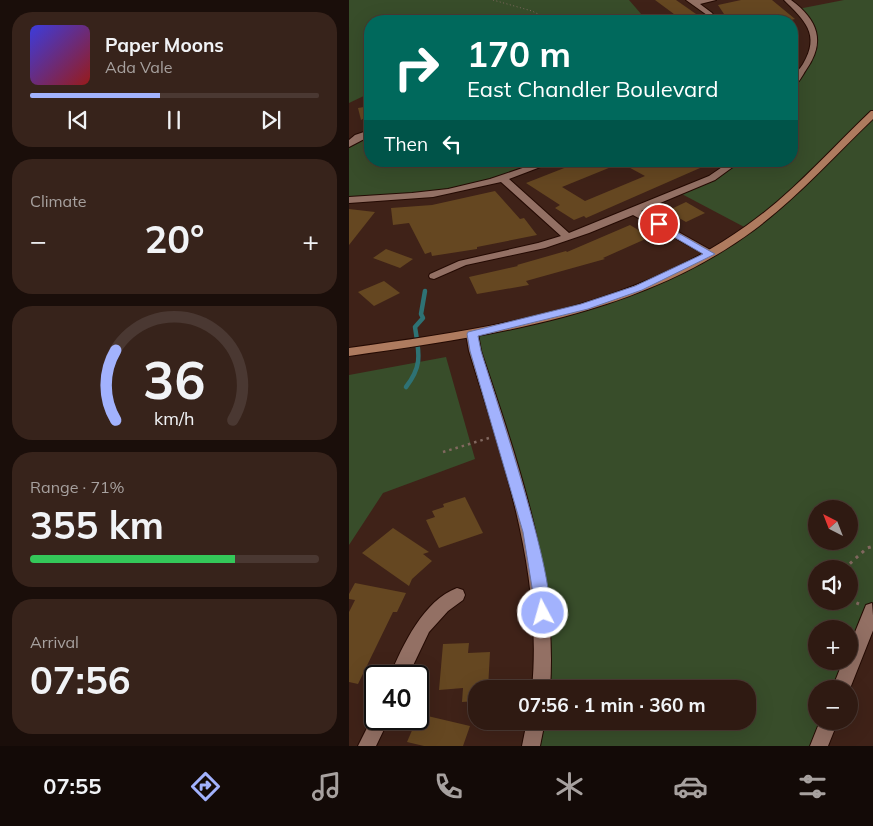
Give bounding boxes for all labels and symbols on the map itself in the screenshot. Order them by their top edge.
pin [638,203,680,245]
north arrow [808,500,858,550]
position arrow [516,586,568,638]
speed limit sign: 40 [364,665,429,730]

